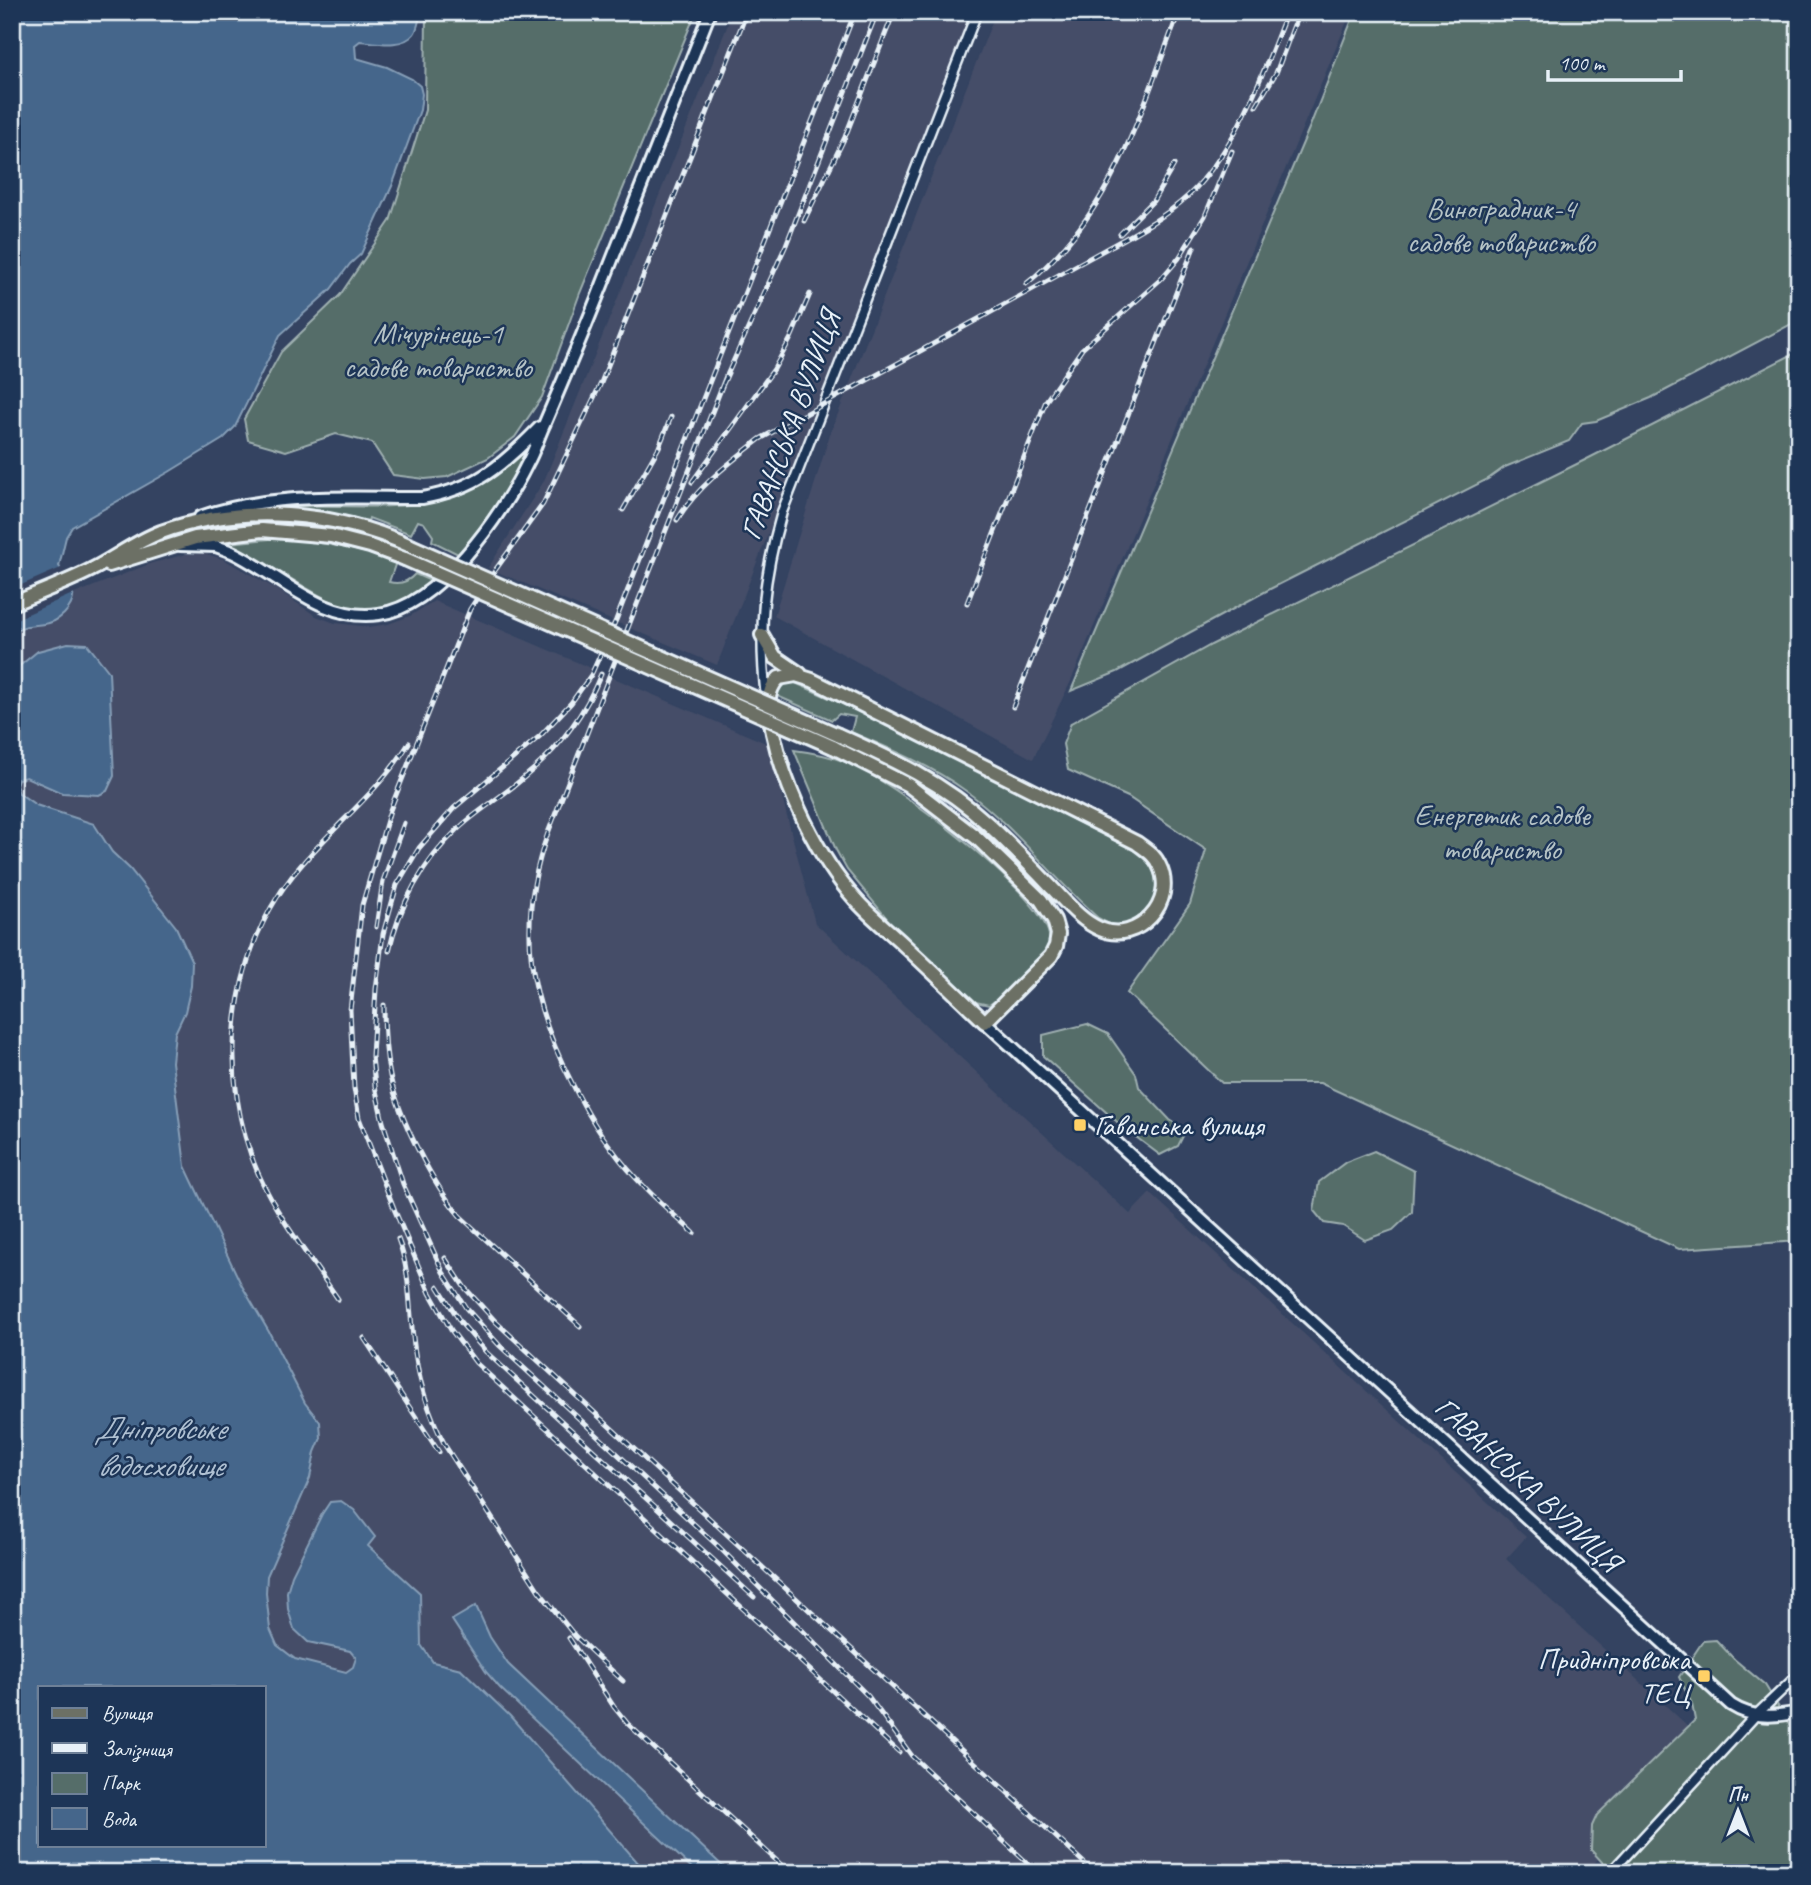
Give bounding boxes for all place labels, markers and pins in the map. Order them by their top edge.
place label: Гаванська вулиця [1094,1106,1266,1144]
marker: Гаванська вулиця [1072,1117,1088,1133]
place label: Придніпровська ТЕЦ [1538,1640,1692,1712]
marker: Придніпровська ТЕЦ [1696,1668,1712,1684]

